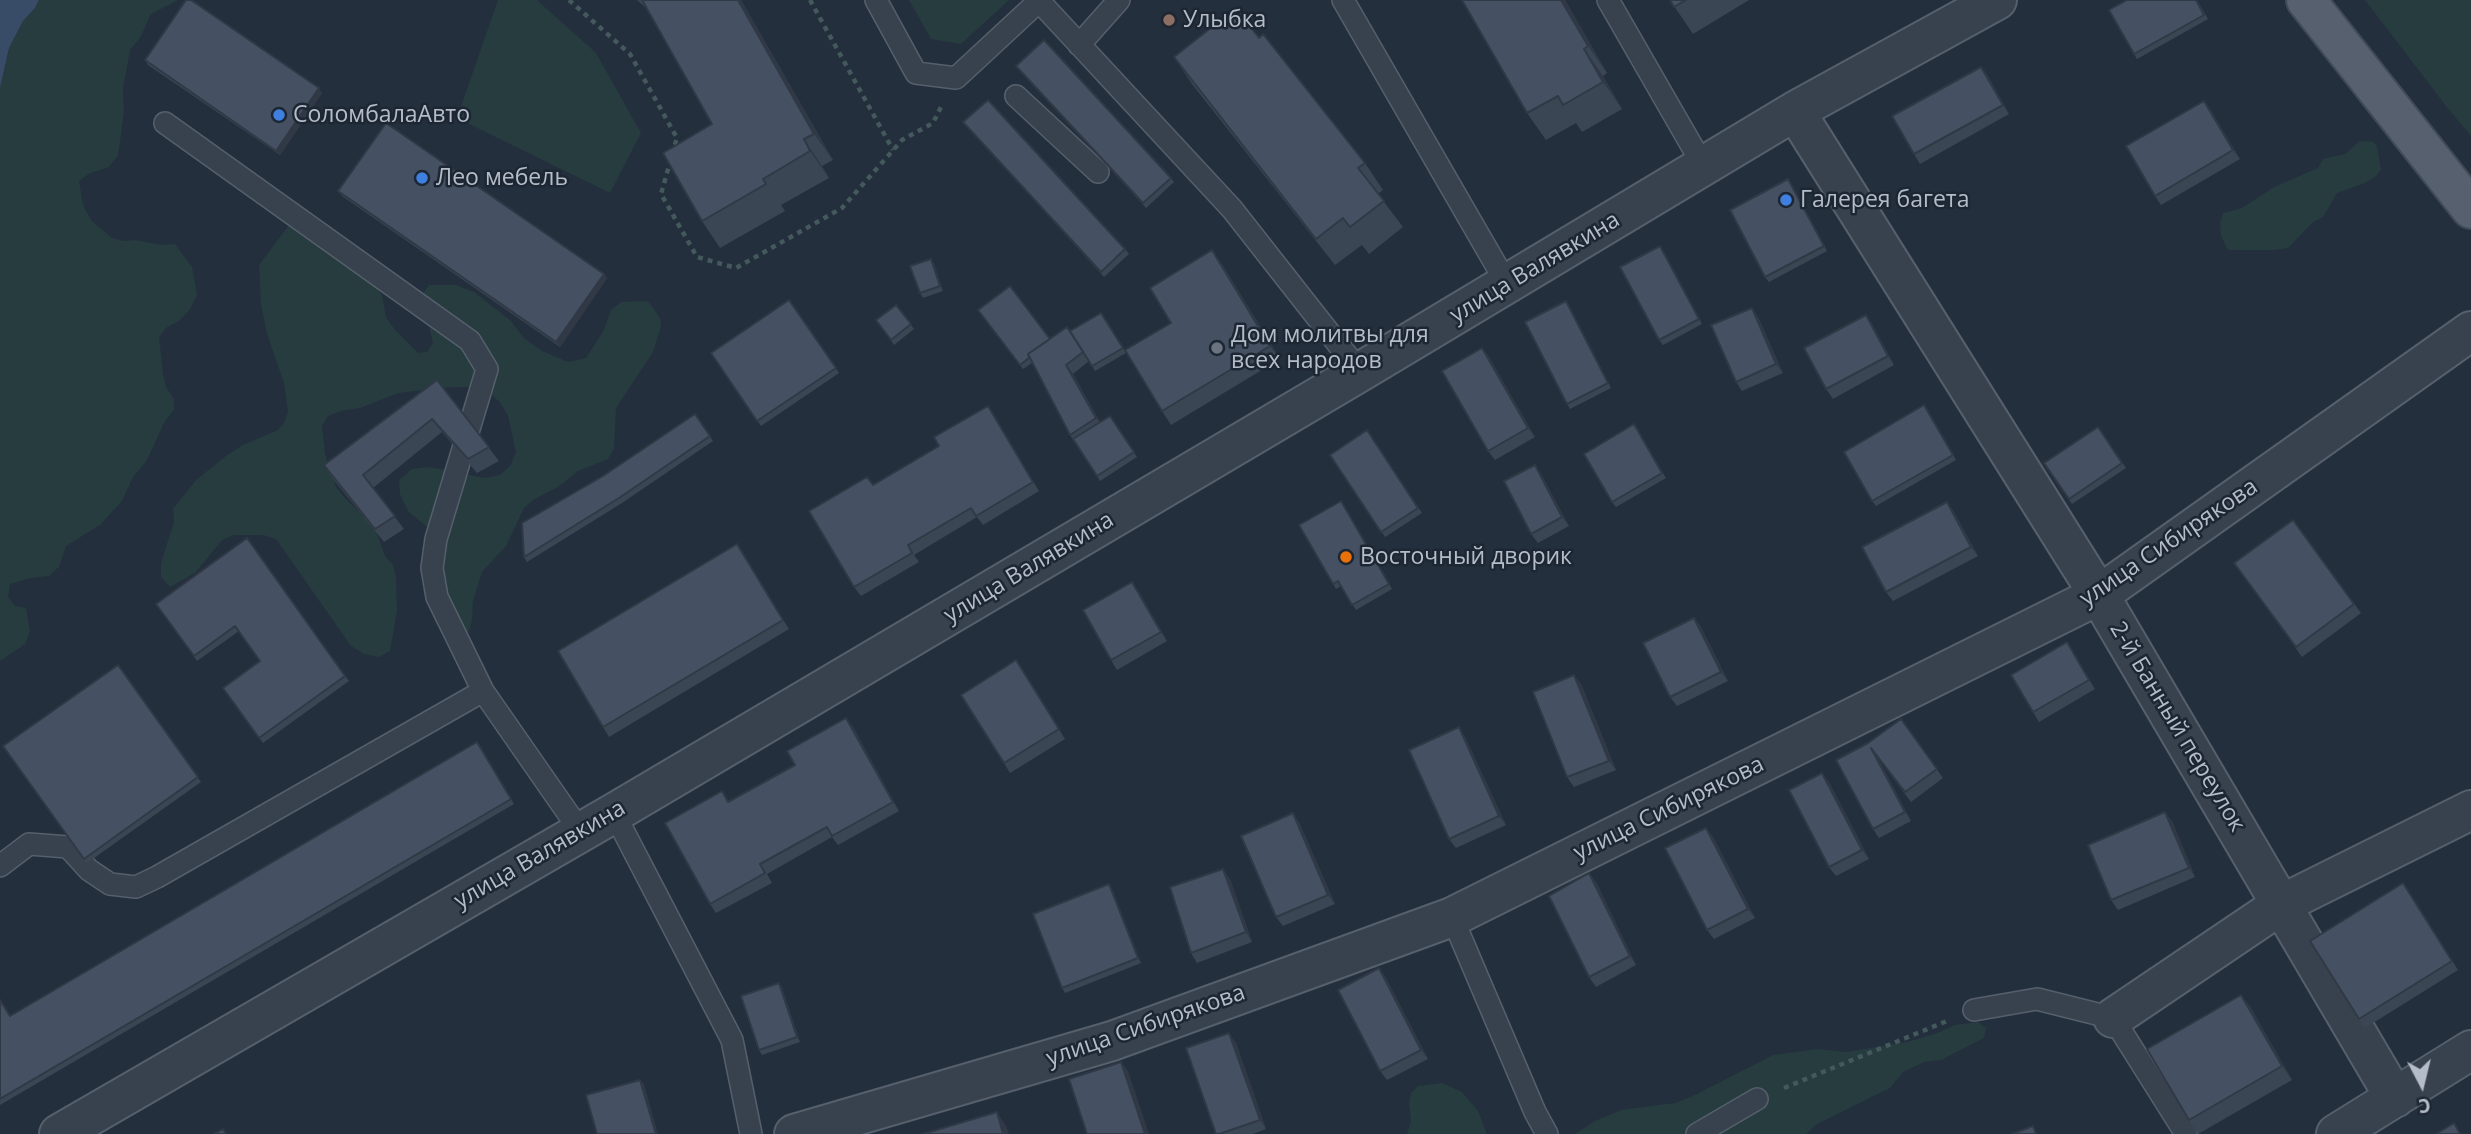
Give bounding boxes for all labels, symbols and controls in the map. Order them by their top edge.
place label: Улыбка [1183,6,1266,34]
marker: Улыбка [1161,12,1177,28]
place label: СоломбалаАвто [293,101,470,129]
marker: СоломбалаАвто [271,107,287,123]
place label: Лео мебель [436,164,568,192]
marker: Лео мебель [414,170,430,186]
place label: Галерея багета [1800,186,1969,214]
marker: Галерея багета [1778,192,1794,208]
street label: улица Валявкина [1445,206,1625,330]
place label: Дом молитвы для всех народов [1231,321,1429,375]
marker: Дом молитвы для всех народов [1209,340,1225,356]
street label: улица Сибирякова [2075,473,2263,613]
street label: улица Валявкина [939,506,1119,630]
place label: Восточный дворик [1360,543,1572,571]
marker: Восточный дворик [1338,549,1354,565]
street label: 2-й Банный переулок [2103,617,2251,837]
street label: улица Сибирякова [1569,751,1769,867]
street label: улица Валявкина [450,795,630,915]
street label: улица Сибирякова [1043,979,1249,1073]
north arrow [2387,1050,2457,1120]
text: С [2417,1092,2432,1119]

